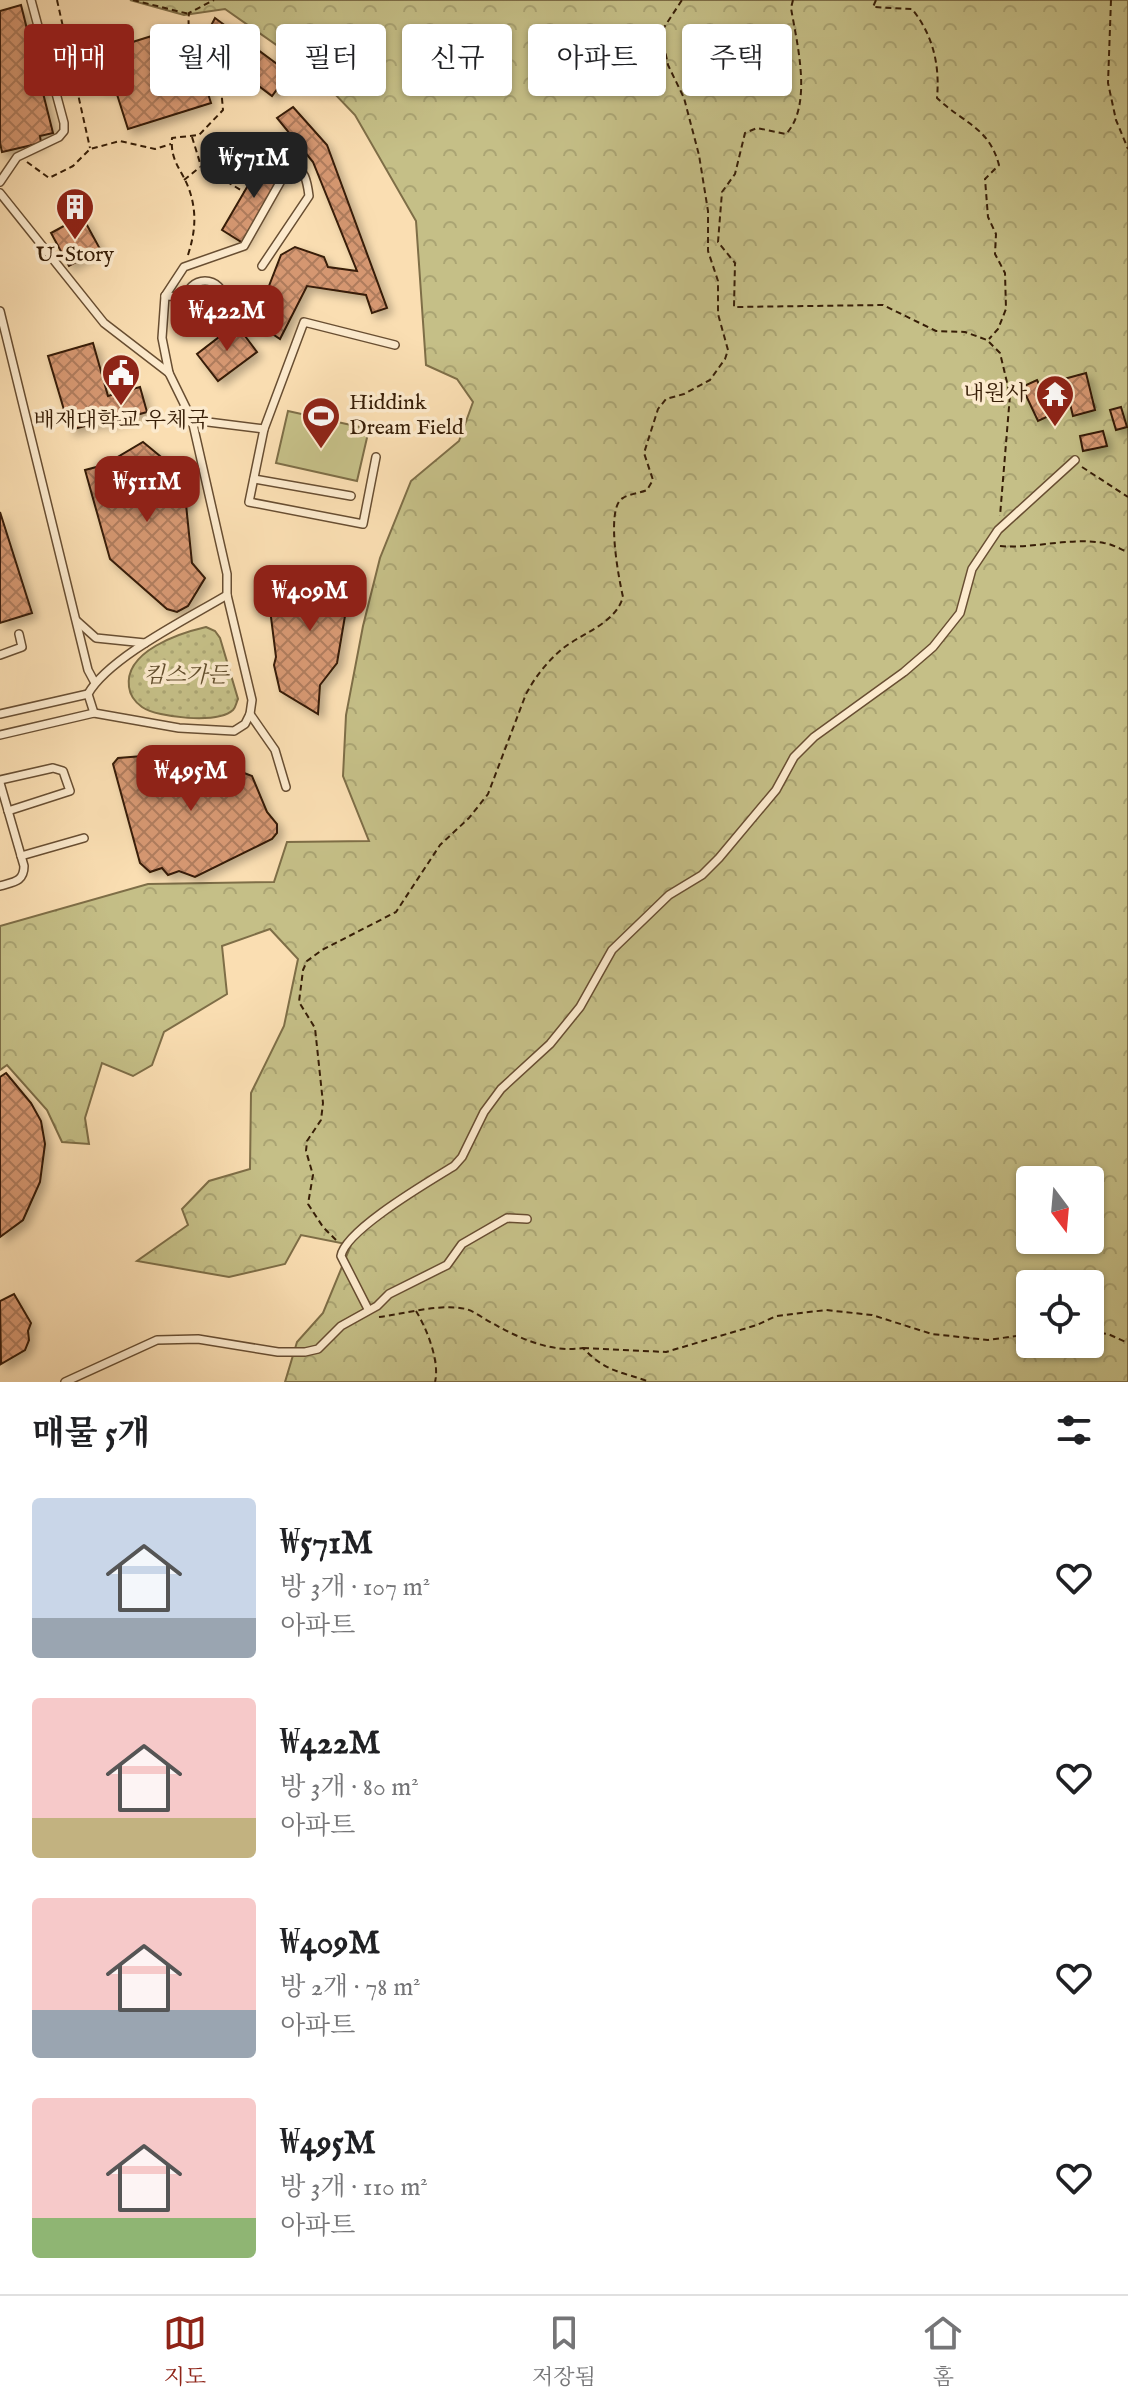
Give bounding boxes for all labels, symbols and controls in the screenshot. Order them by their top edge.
chip: 매매 [24,24,134,96]
chip: 월세 [150,24,260,96]
chip: 필터 [276,24,386,96]
chip: 신규 [402,24,512,96]
chip: 아파트 [528,24,666,96]
chip: 주택 [682,24,792,96]
pin: ₩571M [198,132,310,200]
text: ₩571M [218,141,290,174]
building icon: U-Story [54,186,96,241]
place label: U-Story [36,241,114,269]
pin: ₩422M [171,285,283,353]
text: ₩422M [189,294,265,327]
public building icon: 배재대학교 우체국 [100,352,142,407]
temple icon: 내원사 [1034,373,1076,428]
place label: 내원사 [963,380,1028,408]
place label: Hiddink Dream Field [349,389,464,442]
sports icon: Hiddink Dream Field [300,395,342,450]
place label: 배재대학교 우체국 [34,407,208,435]
pin: ₩511M [91,456,203,524]
text: ₩511M [113,465,181,498]
pin: ₩409M [254,565,366,633]
text: ₩409M [272,574,348,607]
park label: 킴스가든 [143,662,230,690]
pin: ₩495M [135,745,247,813]
text: ₩495M [154,754,228,787]
north arrow [1016,1166,1104,1254]
map controls [1016,1166,1104,1358]
button: locate [1016,1270,1104,1358]
icon: filters [1052,1408,1096,1452]
text: 매물 5개 [32,1413,150,1456]
text: ₩571M [280,1522,373,1565]
icon: home [96,1530,192,1626]
icon: heart [1052,1556,1096,1600]
text: 방 3개 · 107 m² [280,1571,430,1604]
text: 아파트 [280,1610,355,1643]
text: ₩422M [280,1722,381,1765]
icon: home [96,1730,192,1826]
icon: heart [1052,1756,1096,1800]
text: 방 3개 · 80 m² [280,1771,419,1804]
text: 아파트 [280,1810,355,1843]
text: ₩409M [280,1922,380,1965]
icon: home [96,1930,192,2026]
icon: heart [1052,1956,1096,2000]
text: 방 2개 · 78 m² [280,1971,421,2004]
text: 아파트 [280,2010,355,2043]
text: ₩495M [280,2122,376,2165]
icon: home [96,2130,192,2226]
icon: heart [1052,2156,1096,2200]
text: 방 3개 · 110 m² [280,2171,428,2204]
text: 아파트 [280,2210,355,2243]
tab: 지도 [163,2311,207,2392]
tab: 저장됨 [532,2311,596,2392]
tab: 홈 [921,2311,965,2392]

